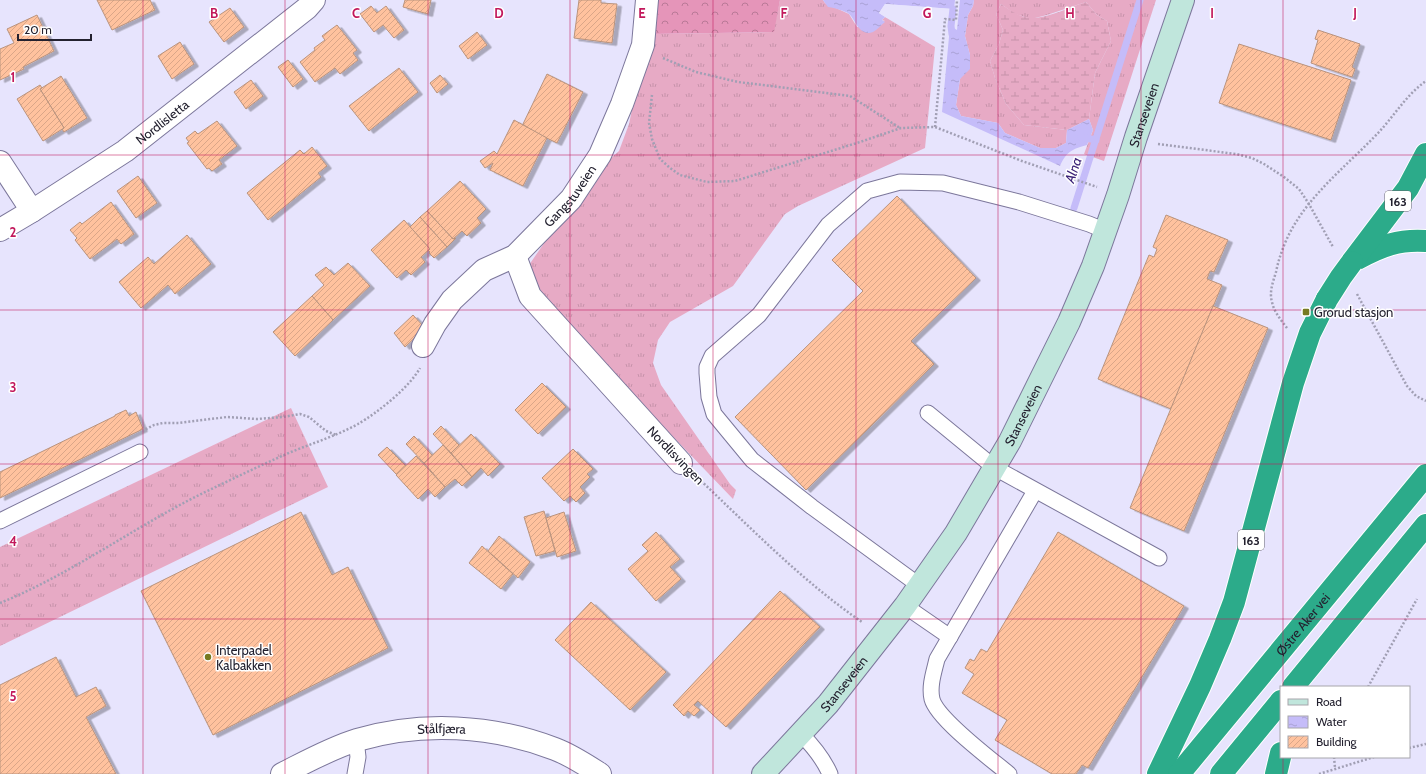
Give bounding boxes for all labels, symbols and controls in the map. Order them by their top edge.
text: B [210,5,218,21]
text: C [352,5,360,21]
text: D [494,5,504,21]
text: E [638,5,646,21]
text: F [781,5,788,21]
text: G [923,5,932,21]
text: H [1065,5,1075,21]
text: I [1210,5,1214,21]
text: J [1352,5,1357,21]
scale bar [18,16,91,42]
text: 20 m [24,22,52,37]
text: 1 [11,69,15,85]
street label: Stanseveien [1125,81,1162,149]
street label: Nordlisletta [132,96,192,148]
water label: Alna [1060,155,1086,186]
street label: Gangstuveien [540,162,599,230]
road number: 163 [1385,191,1411,211]
text: 2 [10,224,17,240]
place label: Grorud stasjon [1314,304,1393,321]
marker: Grorud stasjon [1301,307,1311,317]
text: 3 [9,379,17,395]
street label: Stanseveien [1001,381,1045,449]
street label: Nordlisvingen [644,422,708,488]
road number: 163 [1238,530,1264,550]
text: 4 [9,533,17,549]
street label: Østre Aker vei [1272,590,1333,659]
place label: Interpadel Kalbakken [216,642,272,673]
marker: Interpadel Kalbakken [203,652,213,662]
street label: Stanseveien [817,653,871,715]
legend [1280,686,1410,758]
text: 5 [10,688,17,704]
text: Road [1316,694,1342,709]
text: Water [1316,714,1347,729]
street label: Stålfjæra [417,720,467,737]
text: Building [1316,734,1358,749]

